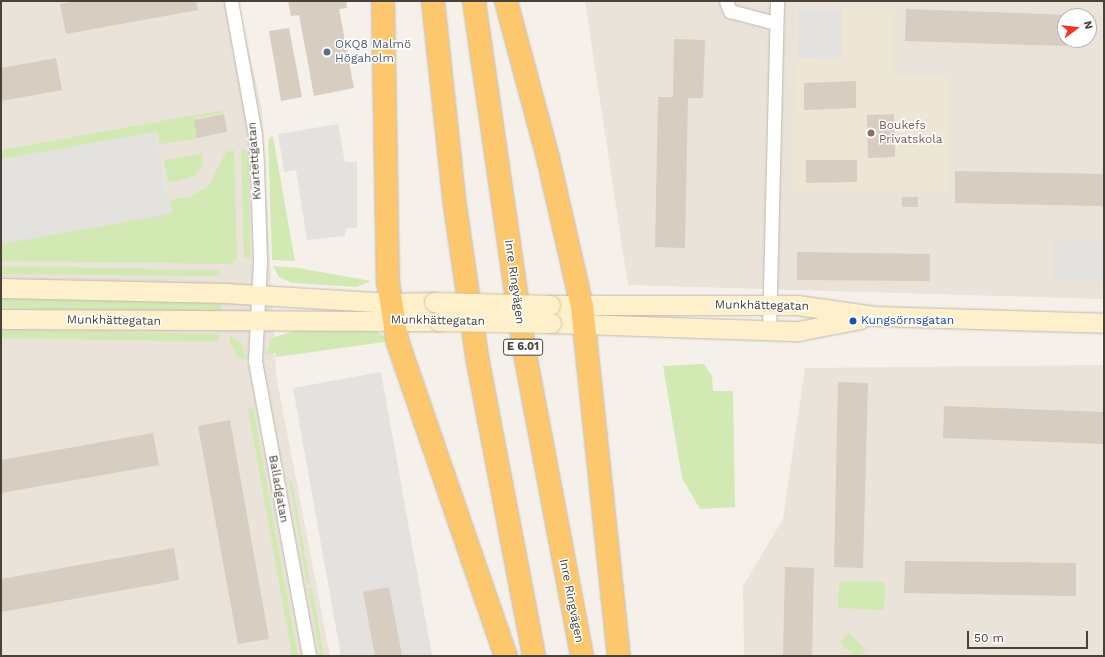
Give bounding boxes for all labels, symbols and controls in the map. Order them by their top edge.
north arrow [1057,8,1097,48]
text: N [1081,19,1095,31]
place label: OKQ8 Malmö Högaholm [335,38,411,66]
marker: OKQ8 Malmö Högaholm [322,47,332,57]
place label: Boukefs Privatskola [879,119,943,147]
street label: Kvartettgatan [245,122,265,200]
marker: Boukefs Privatskola [866,128,876,138]
street label: Inre Ringvägen [501,239,527,325]
street label: Munkhättegatan [715,298,809,314]
street label: Munkhättegatan [67,313,161,329]
street label: Munkhättegatan [391,313,485,329]
place label: Kungsörnsgatan [861,314,954,328]
marker: Kungsörnsgatan [848,316,858,326]
road number: E 6.01 [503,338,543,356]
street label: Balladgatan [265,454,291,524]
street label: Inre Ringvägen [556,558,586,644]
scale bar [969,623,1090,649]
text: 50 m [974,631,1004,645]

